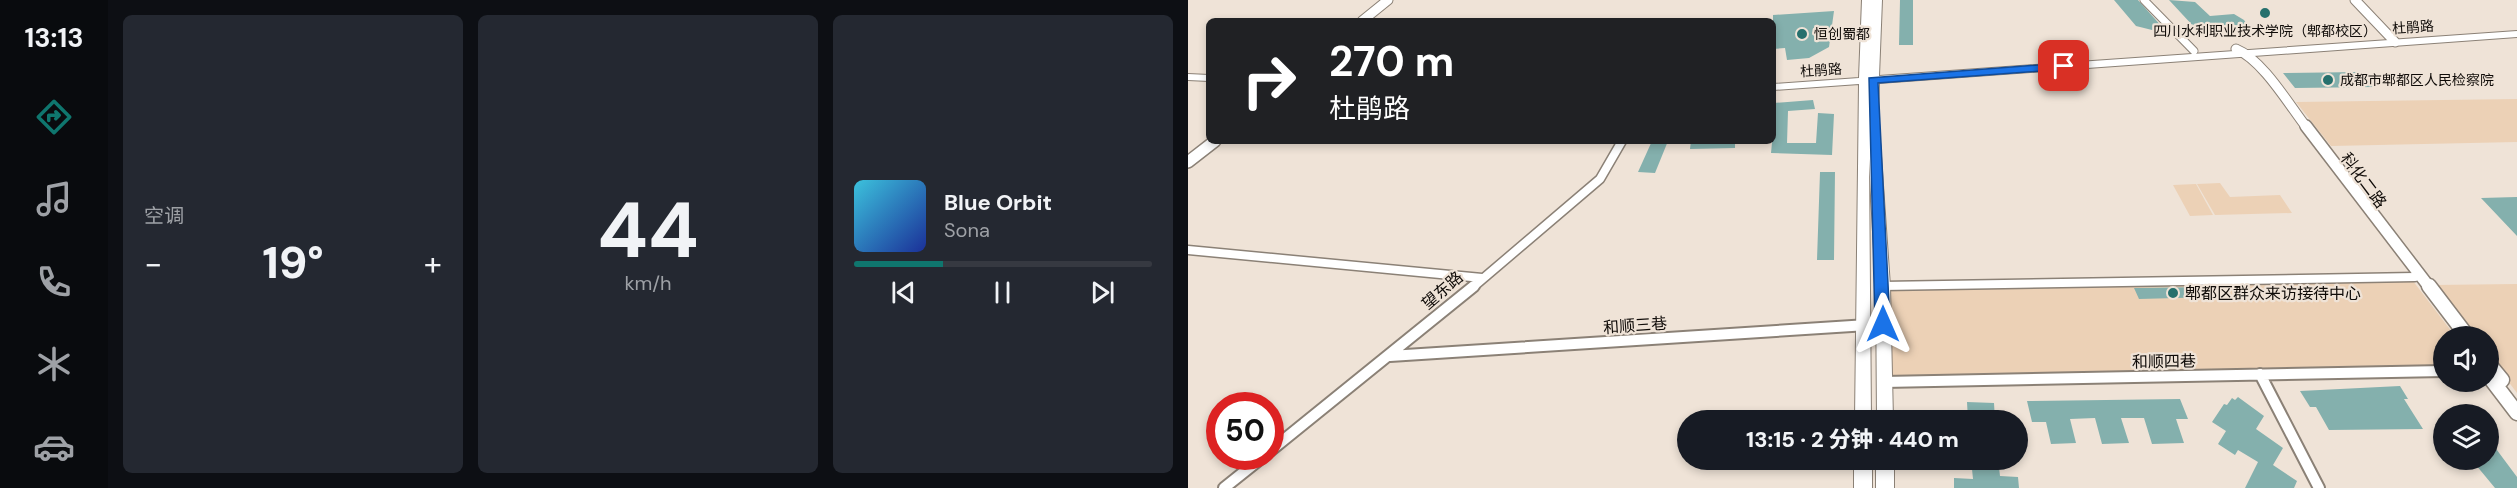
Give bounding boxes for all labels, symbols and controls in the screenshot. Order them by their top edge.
marker: 四川水利职业技术学院（郫都校区） [2258,6,2272,20]
street label: 杜鹃路 [2391,17,2435,37]
text: 13:13 [24,20,84,55]
place label: 四川水利职业技术学院（郫都校区） [2153,22,2377,40]
place label: 恒创蜀都 [1814,25,1870,43]
marker: 恒创蜀都 [1795,27,1809,41]
text: 270 m [1329,34,1454,89]
pin [2038,40,2089,91]
icon: right [1230,42,1308,120]
icon: arrive [2047,49,2080,82]
street label: 杜鹃路 [1799,60,1843,80]
place label: 成都市郫都区人民检察院 [2340,71,2494,89]
marker: 成都市郫都区人民检察院 [2321,73,2335,87]
text: 杜鹃路 [1329,91,1410,126]
icon: directions [33,96,75,138]
street label: 科化二路 [2336,148,2391,212]
icon: music [33,178,75,220]
text: 44 [597,180,699,281]
text: Blue Orbit [944,188,1052,217]
text: 空调 [144,203,184,229]
text: Sona [944,217,990,243]
text: 19° [262,233,324,292]
text: − [144,242,162,285]
text: + [424,242,442,285]
icon: phone [33,261,75,303]
street label: 望东路 [1417,267,1467,314]
text: km/h [624,270,672,296]
icon: previous [887,276,920,309]
icon: pause [986,276,1019,309]
icon: next [1086,276,1119,309]
place label: 郫都区群众来访接待中心 [2185,283,2361,304]
marker: 郫都区群众来访接待中心 [2166,286,2180,300]
position arrow [1851,292,1915,356]
street label: 和顺三巷 [1602,313,1668,338]
map controls [2433,326,2499,470]
button: sound [2433,326,2499,392]
icon: climate [33,343,75,385]
street label: 和顺四巷 [2132,350,2196,373]
speed limit sign: 50 [1206,392,1284,470]
button: layers [2433,404,2499,470]
text: 13:15 · 2 分钟 · 440 m [1746,425,1959,454]
icon: car [33,426,75,468]

